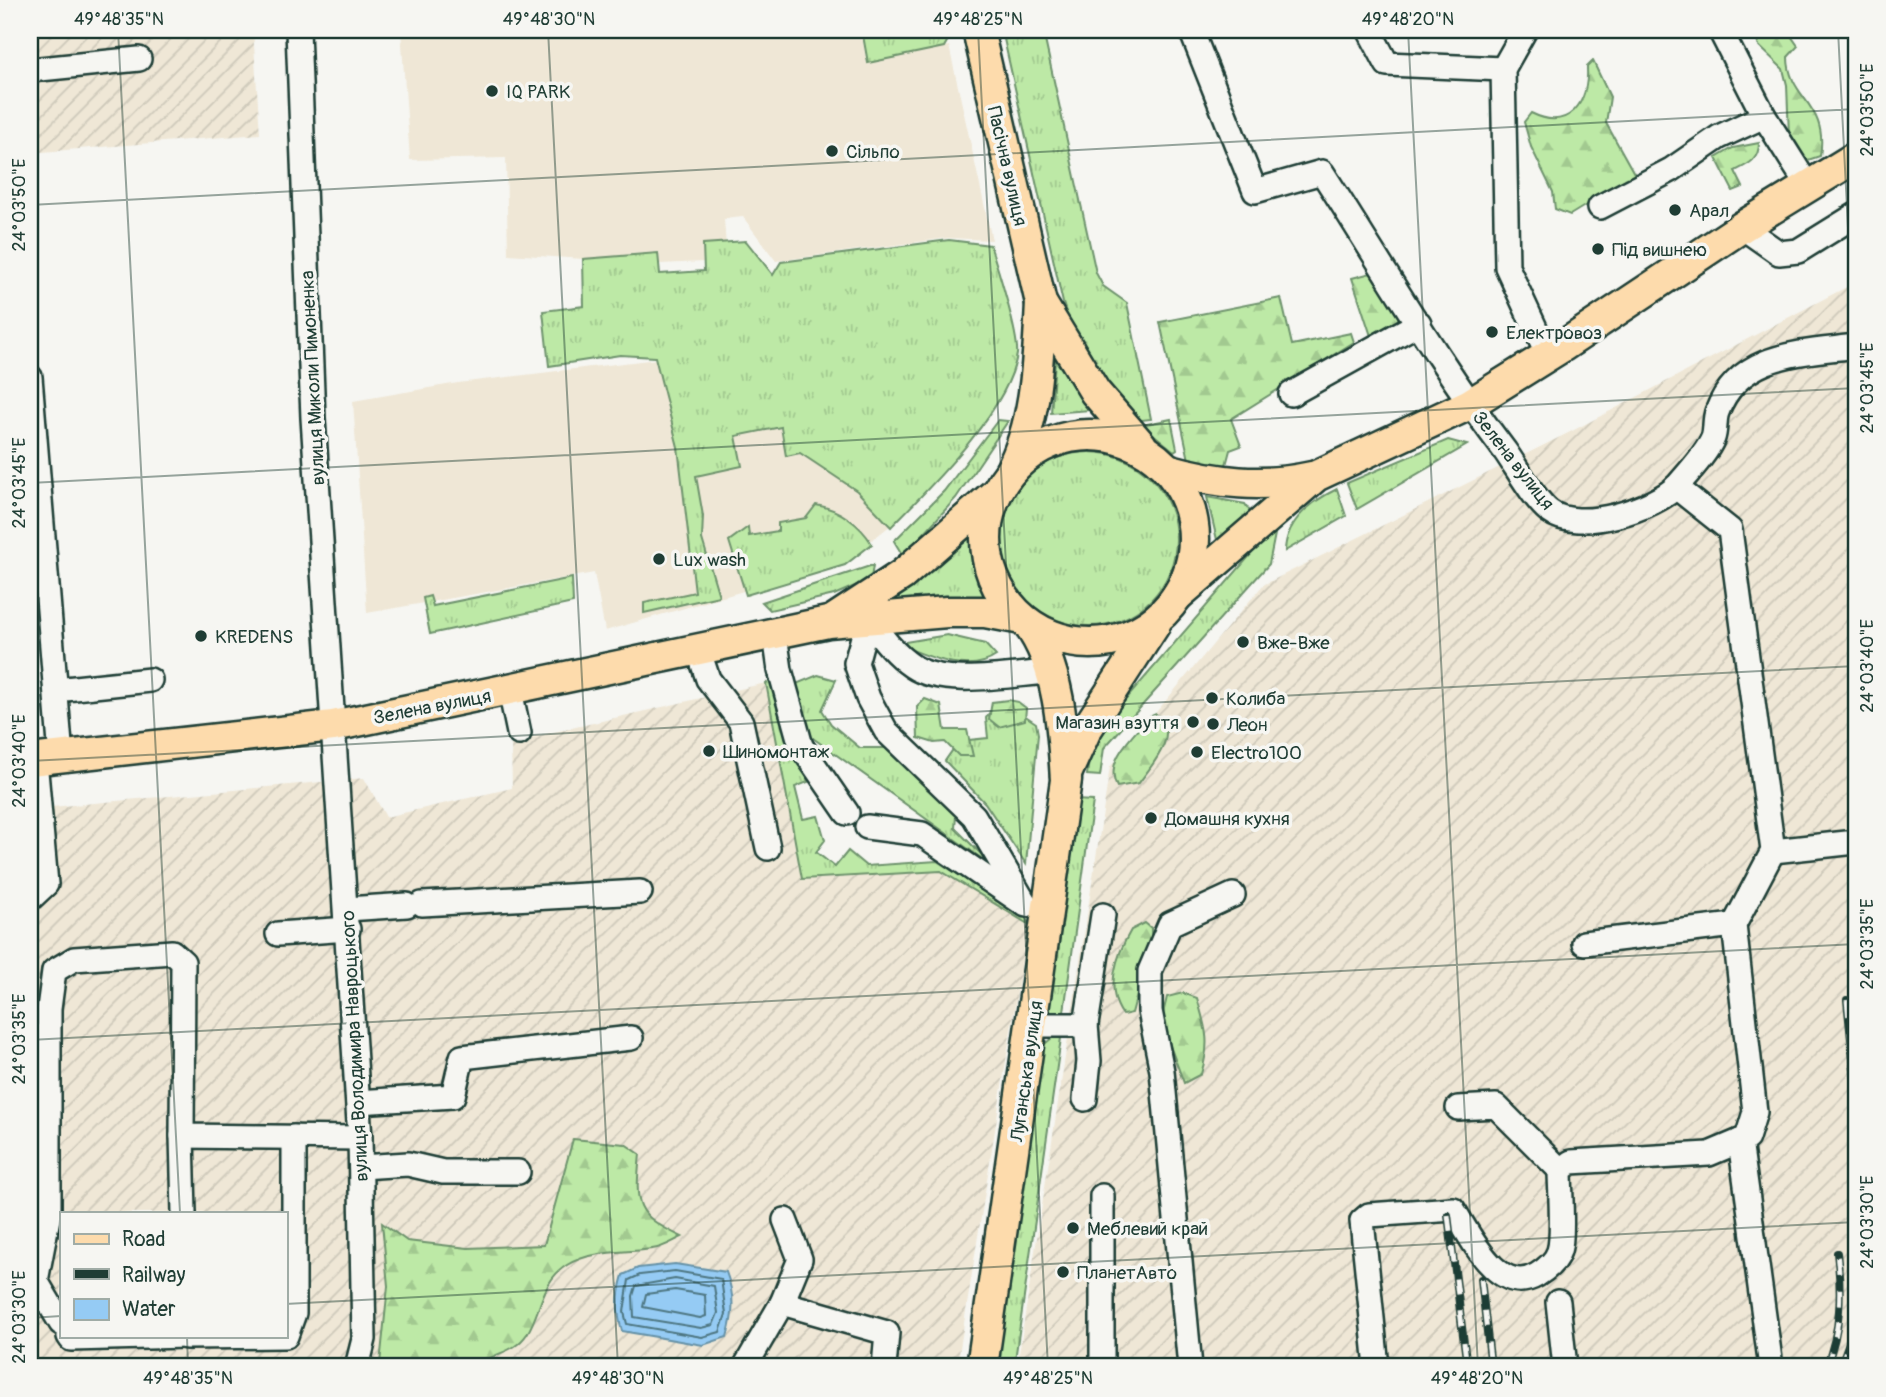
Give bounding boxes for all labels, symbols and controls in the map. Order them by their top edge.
text: 49°48'35"N [74,8,164,31]
text: 49°48'30"N [503,8,595,31]
text: 49°48'25"N [933,8,1023,31]
text: 49°48'20"N [1362,8,1454,31]
text: 24°03'50"E [1856,63,1879,157]
place label: IQ PARK [506,80,570,104]
marker: IQ PARK [484,83,500,99]
street label: Пасічна вулиця [982,104,1032,228]
place label: Сільпо [846,140,900,164]
marker: Сільпо [824,143,840,159]
text: 24°03'50"E [8,158,31,252]
place label: Арал [1689,199,1729,223]
marker: Арал [1667,202,1683,218]
place label: Під вишнею [1612,238,1707,262]
marker: Під вишнею [1590,241,1606,257]
street label: вулиця Миколи Пимоненка [295,270,331,486]
place label: Електровоз [1506,321,1602,345]
marker: Електровоз [1484,324,1500,340]
text: 24°03'45"E [1856,342,1879,434]
street label: Зелена вулиця [1467,406,1559,515]
text: 24°03'45"E [8,437,31,529]
place label: Lux wash [673,548,746,572]
marker: Lux wash [651,551,667,567]
text: 24°03'40"E [1856,619,1879,713]
place label: KREDENS [215,625,293,649]
marker: KREDENS [193,628,209,644]
place label: Вже-Вже [1257,631,1330,655]
marker: Вже-Вже [1235,634,1251,650]
street label: Зелена вулиця [371,684,493,730]
place label: Колиба [1226,687,1285,711]
marker: Колиба [1204,690,1220,706]
place label: Магазин взуття [1055,711,1179,735]
place label: Леон [1226,713,1267,737]
text: 24°03'40"E [8,714,31,808]
marker: Магазин взуття [1185,714,1201,730]
marker: Леон [1205,716,1221,732]
place label: Шиномонтаж [723,740,830,764]
place label: Electro100 [1211,741,1302,765]
marker: Шиномонтаж [701,743,717,759]
marker: Electro100 [1189,744,1205,760]
place label: Домашня кухня [1164,807,1290,831]
marker: Домашня кухня [1143,810,1159,826]
text: 24°03'35"E [1856,899,1879,989]
street label: вулиця Володимира Навроцького [336,910,374,1182]
text: 24°03'35"E [8,994,31,1084]
street label: Луганська вулиця [1005,999,1049,1144]
text: 24°03'30"E [1856,1175,1879,1269]
legend [60,1212,287,1338]
place label: Меблевий край [1087,1217,1208,1241]
marker: Меблевий край [1065,1220,1081,1236]
text: Road [122,1226,166,1253]
place label: ПланетАвто [1077,1261,1177,1285]
text: Railway [122,1262,186,1289]
marker: ПланетАвто [1055,1264,1071,1280]
text: 24°03'30"E [8,1270,31,1364]
text: Water [122,1296,176,1323]
text: 49°48'35"N [143,1367,233,1390]
text: 49°48'30"N [572,1367,664,1390]
text: 49°48'25"N [1003,1367,1093,1390]
text: 49°48'20"N [1431,1367,1523,1390]

